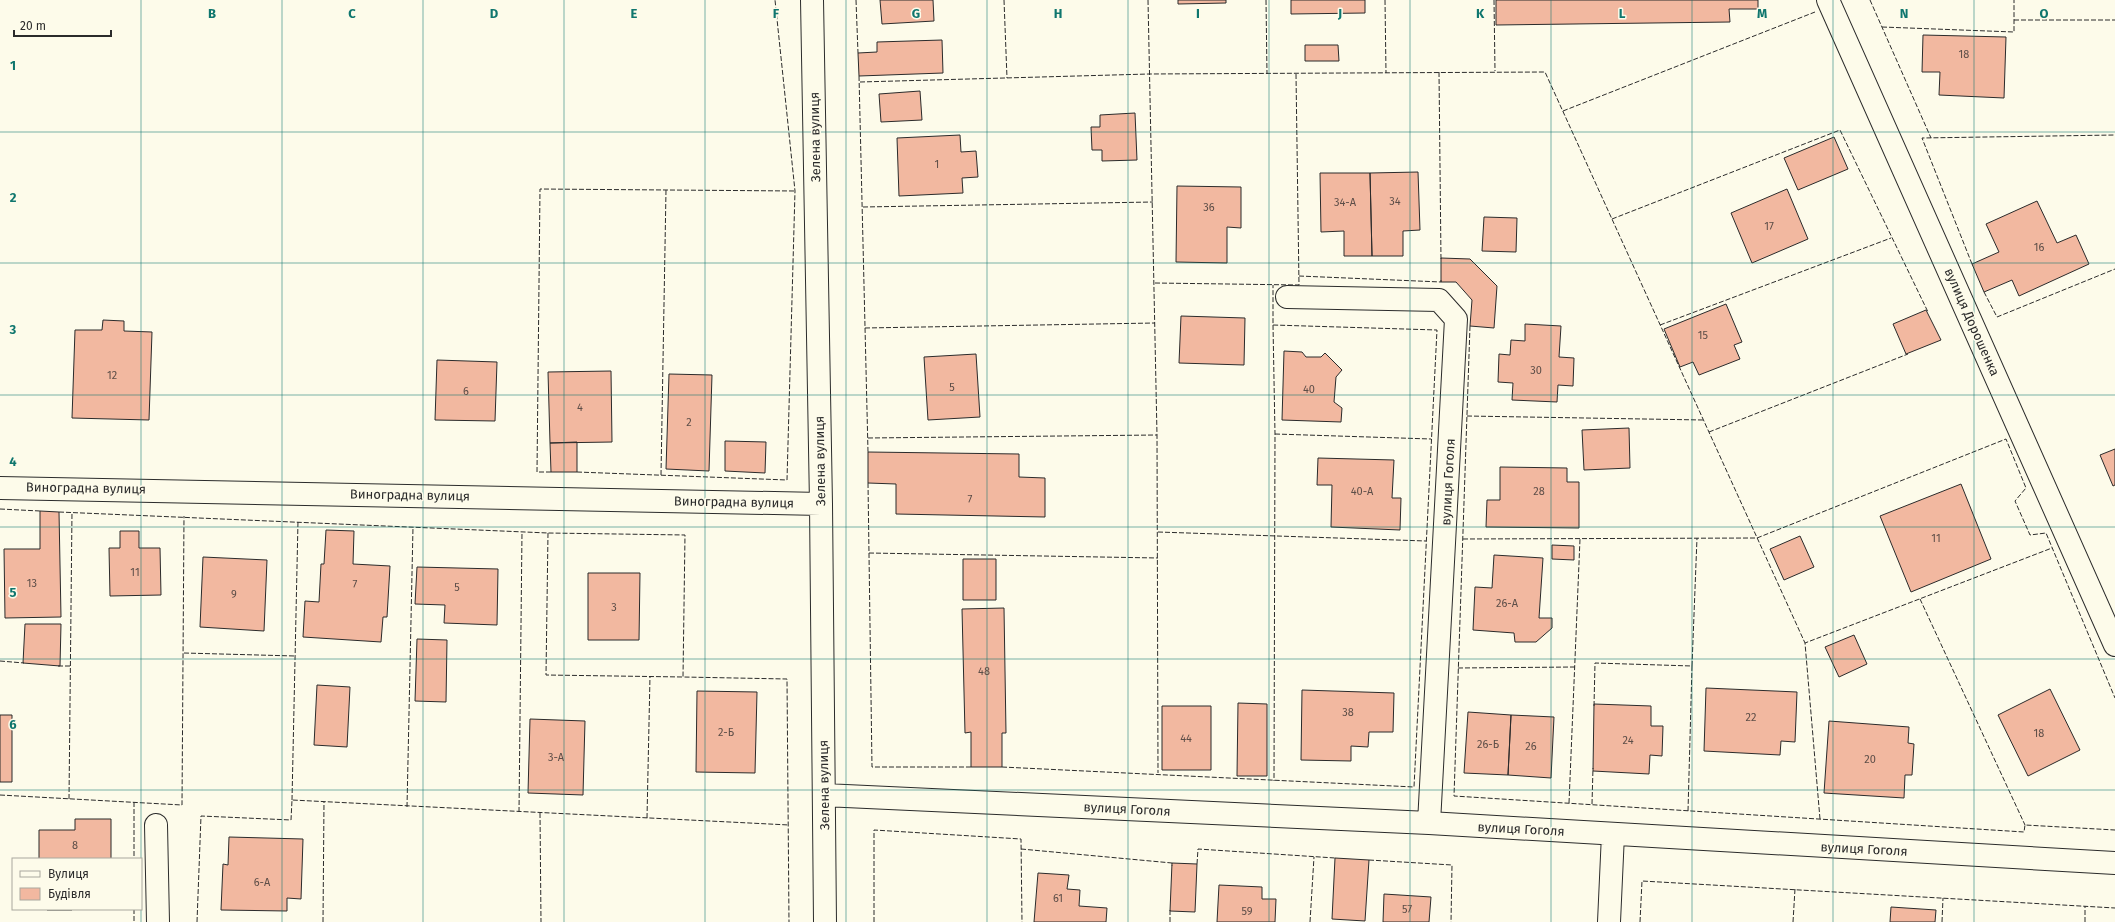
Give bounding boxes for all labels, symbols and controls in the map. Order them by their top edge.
text: B [208,6,216,21]
text: C [348,6,356,21]
text: D [490,6,499,21]
text: E [631,6,638,21]
text: F [773,6,780,21]
text: G [912,6,920,21]
text: H [1054,6,1062,21]
text: I [1196,6,1200,21]
text: J [1337,6,1342,21]
text: K [1476,6,1485,21]
text: L [1619,6,1626,21]
text: M [1757,6,1767,21]
text: N [1900,6,1908,21]
text: O [2040,6,2049,21]
scale bar [14,12,111,38]
text: 20 m [20,19,46,33]
house number: 18 [1959,48,1969,61]
text: 1 [10,58,16,73]
street label: Зелена вулиця [807,92,823,182]
house number: 1 [935,158,939,171]
text: 2 [10,190,17,205]
house number: 34 [1389,195,1401,208]
house number: 34-А [1334,196,1357,209]
house number: 36 [1203,201,1215,214]
house number: 17 [1764,220,1774,233]
house number: 16 [2034,241,2044,254]
street label: вулиця Дорошенка [1941,266,2003,378]
text: 3 [9,322,17,337]
house number: 15 [1698,329,1709,342]
house number: 30 [1530,364,1542,377]
house number: 12 [107,369,117,382]
house number: 5 [949,381,955,394]
house number: 40 [1303,383,1315,396]
house number: 6 [463,385,469,398]
house number: 4 [577,401,583,414]
house number: 2 [686,416,692,429]
street label: Зелена вулиця [812,416,828,506]
street label: вулиця Гоголя [1438,438,1458,526]
text: 4 [9,454,17,469]
street label: Виноградна вулиця [26,479,146,497]
house number: 40-А [1351,485,1374,498]
house number: 28 [1533,485,1545,498]
street label: Виноградна вулиця [350,486,470,504]
street label: Виноградна вулиця [674,493,794,511]
house number: 7 [968,493,973,506]
house number: 11 [1931,532,1941,545]
house number: 11 [130,566,140,579]
house number: 13 [27,577,37,590]
house number: 7 [353,578,358,591]
house number: 5 [454,581,460,594]
text: 5 [10,585,17,600]
house number: 9 [231,588,237,601]
house number: 26-А [1496,597,1519,610]
house number: 3 [611,601,617,614]
house number: 48 [978,665,990,678]
house number: 38 [1342,706,1354,719]
house number: 22 [1746,711,1756,724]
text: 6 [9,717,17,732]
house number: 2-Б [718,726,735,739]
house number: 18 [2034,727,2044,740]
house number: 44 [1180,732,1192,745]
house number: 24 [1623,734,1634,747]
house number: 26-Б [1477,738,1500,751]
street label: Зелена вулиця [816,740,832,830]
house number: 26 [1525,740,1537,753]
house number: 3-А [548,751,565,764]
house number: 20 [1864,753,1876,766]
street label: вулиця Гоголя [1083,799,1171,819]
street label: вулиця Гоголя [1477,819,1565,839]
house number: 8 [72,839,78,852]
street label: вулиця Гоголя [1820,839,1908,859]
legend [12,858,142,910]
text: Вулиця [48,867,89,881]
house number: 6-А [254,876,271,889]
text: Будівля [48,887,91,901]
house number: 61 [1053,892,1063,905]
house number: 57 [1402,903,1412,916]
house number: 59 [1241,905,1253,918]

